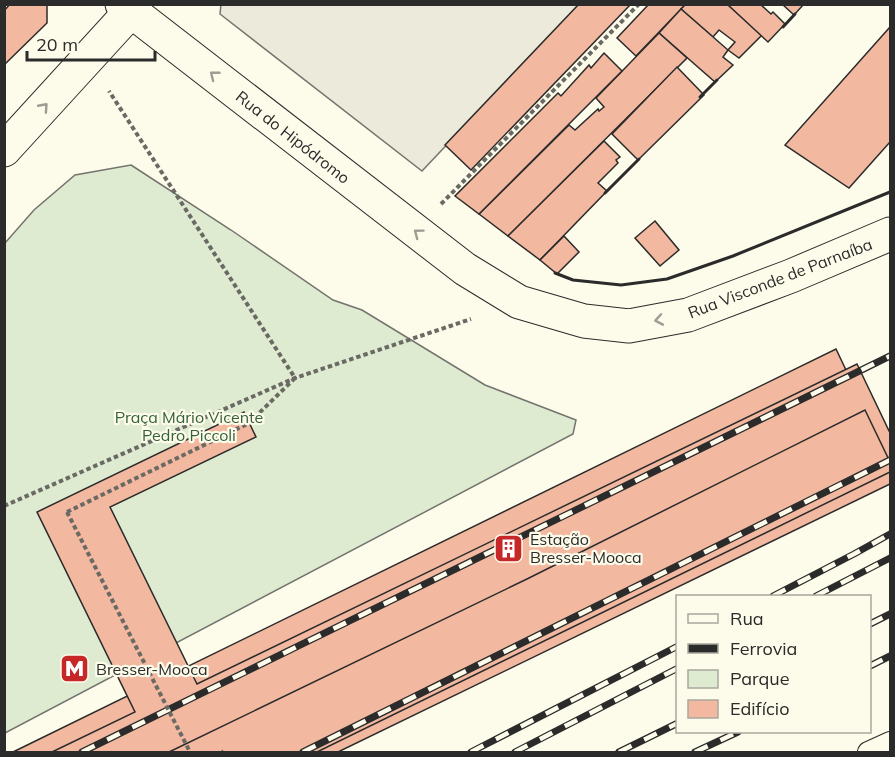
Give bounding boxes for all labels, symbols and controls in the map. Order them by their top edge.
scale bar [27,24,154,62]
text: 20 m [36,33,78,56]
one-way arrow [210,72,221,83]
street label: Rua do Hipódromo [232,86,354,188]
one-way arrow [37,103,48,113]
one-way arrow [414,230,425,241]
street label: Rua Visconde de Parnaíba [685,234,875,322]
one-way arrow [655,314,664,326]
park label: Praça Mário Vicente Pedro Piccoli [115,407,263,445]
place label: Estação Bresser-Mooca [530,529,642,567]
building icon: Estação Bresser-Mooca [493,532,525,564]
legend [676,595,871,733]
text: Rua [730,607,764,630]
text: Ferrovia [730,637,797,660]
metro station icon: Bresser-Mooca [59,653,91,685]
place label: Bresser-Mooca [96,659,208,679]
text: Parque [730,667,789,690]
text: Edifício [730,697,789,720]

